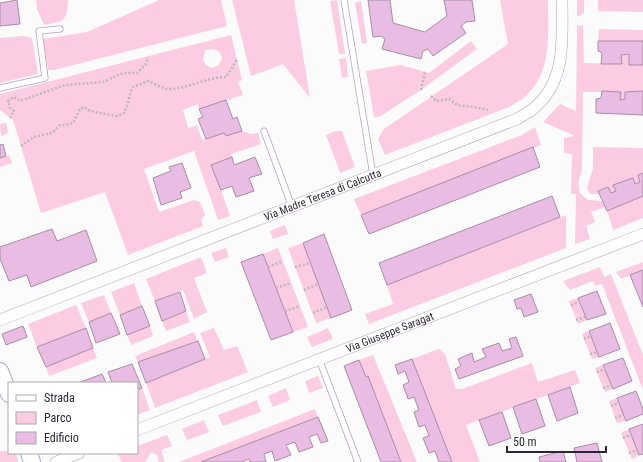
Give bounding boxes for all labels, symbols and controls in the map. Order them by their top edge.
street label: Via Madre Teresa di Calcutta [262,166,383,223]
street label: Via Giuseppe Saragat [344,309,435,355]
legend [8,382,138,454]
text: Strada [44,391,75,405]
text: Parco [44,411,71,425]
scale bar [507,428,606,454]
text: Edificio [44,431,79,445]
text: 50 m [513,435,537,449]

